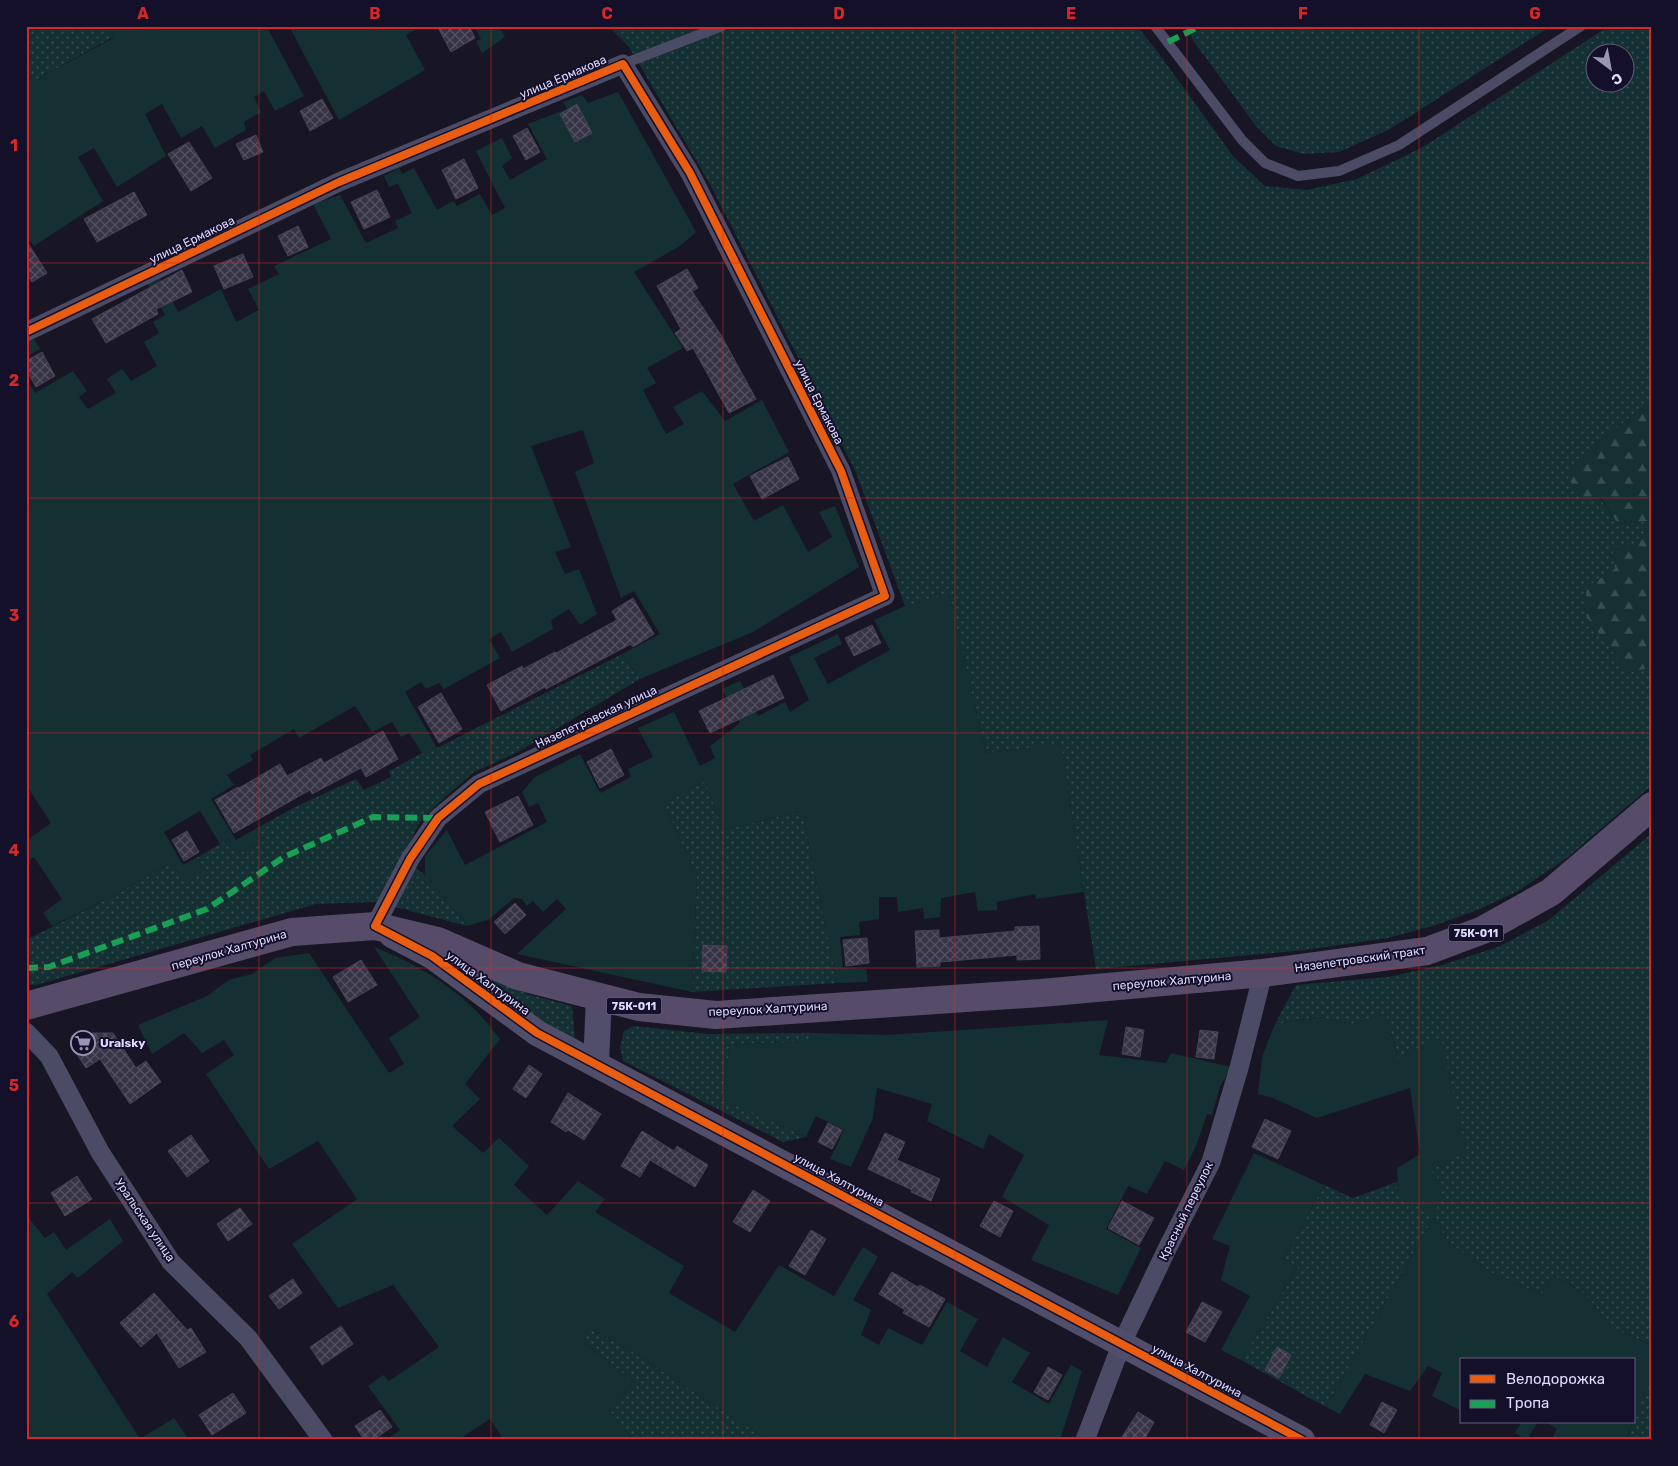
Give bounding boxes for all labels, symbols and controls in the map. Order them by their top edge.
text: A [137,4,149,23]
text: B [369,4,381,23]
text: C [601,4,613,23]
text: D [833,4,845,23]
text: E [1066,4,1076,23]
text: F [1298,4,1308,23]
text: G [1529,4,1541,23]
north arrow [1586,42,1636,92]
street label: улица Ермакова [517,52,609,102]
text: С [1608,69,1625,89]
text: 1 [10,136,18,155]
street label: улица Ермакова [147,213,237,267]
street label: улица Ермакова [792,357,846,447]
text: 2 [9,371,19,390]
text: 3 [9,606,19,625]
street label: Нязепетровская улица [533,683,659,751]
text: 4 [9,841,20,860]
road number: 75К-011 [1448,924,1504,941]
street label: переулок Халтурина [170,927,288,973]
street label: Нязепетровский тракт [1294,943,1426,975]
street label: улица Халтурина [444,948,532,1018]
street label: переулок Халтурина [1112,969,1232,993]
road number: 75К-011 [606,998,662,1014]
street label: переулок Халтурина [708,999,828,1019]
supermarket icon: Uralsky [70,1030,96,1056]
place label: Uralsky [100,1036,145,1050]
text: 5 [9,1076,19,1095]
street label: улица Халтурина [792,1150,886,1210]
street label: Красный переулок [1156,1159,1216,1263]
street label: Уральская улица [112,1176,178,1264]
text: 6 [9,1312,19,1331]
street label: улица Халтурина [1150,1341,1244,1401]
legend [1460,1358,1636,1424]
text: Велодорожка [1506,1370,1605,1388]
text: Тропа [1506,1394,1549,1412]

